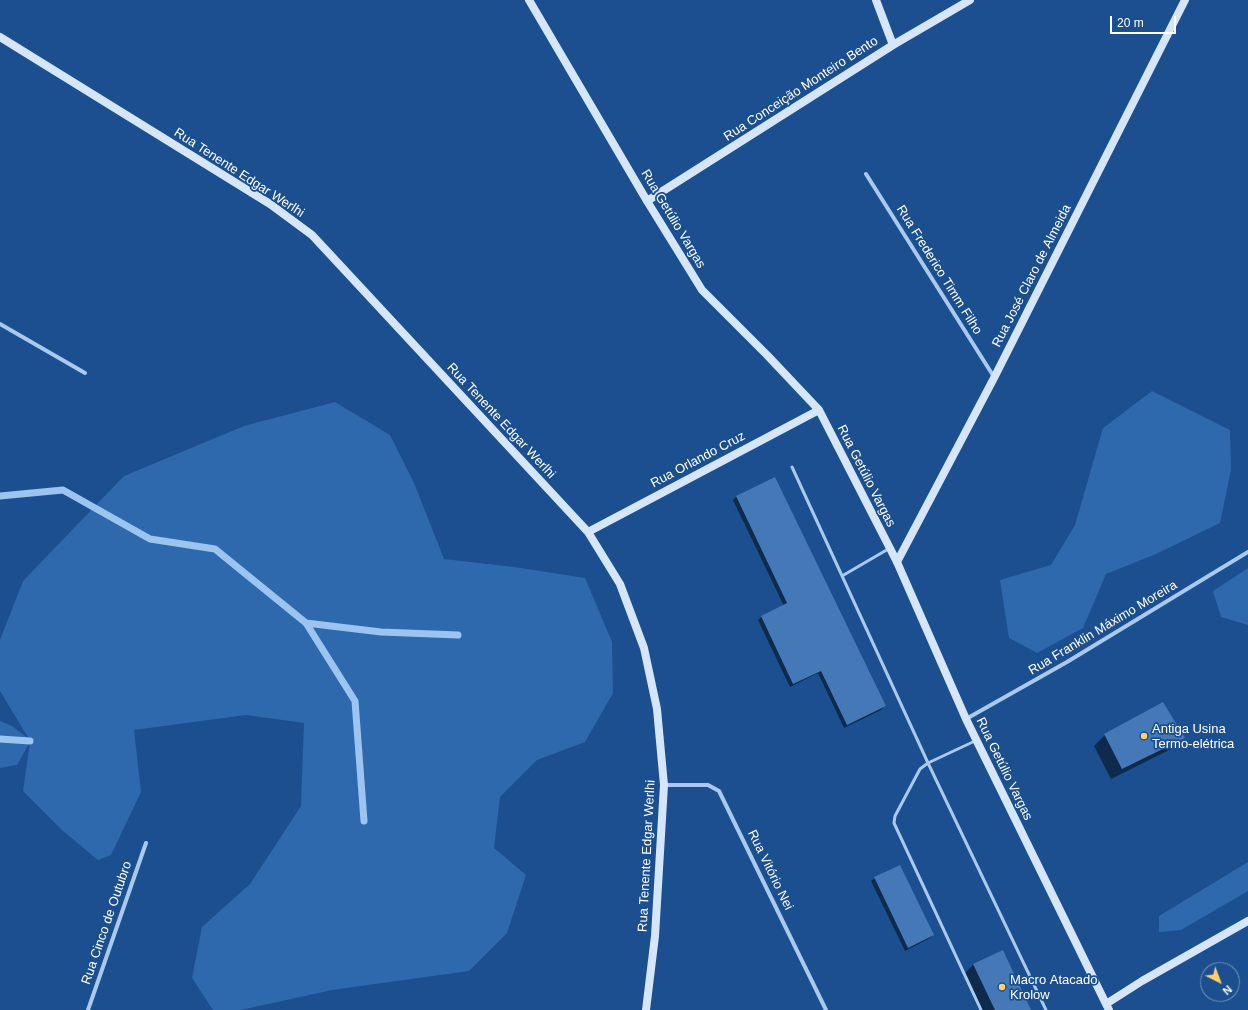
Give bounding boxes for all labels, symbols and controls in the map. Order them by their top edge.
scale bar [1112,8,1178,34]
text: 20 m [1117,16,1144,30]
street label: Rua Conceição Monteiro Bento [721,33,881,145]
street label: Rua Tenente Edgar Werlhi [171,125,307,221]
street label: Rua Getúlio Vargas [637,167,709,271]
street label: Rua Frederico Timm Filho [893,202,985,338]
street label: Rua José Claro de Almeida [989,202,1075,350]
street label: Rua Tenente Edgar Werlhi [443,360,559,482]
street label: Rua Getúlio Vargas [834,422,898,530]
street label: Rua Orlando Cruz [648,429,748,491]
street label: Rua Franklin Máximo Moreira [1026,577,1180,679]
street label: Rua Getúlio Vargas [972,715,1036,823]
place label: Antiga Usina Termo-elétrica [1152,721,1234,752]
marker: Antiga Usina Termo-elétrica [1139,731,1149,741]
street label: Rua Tenente Edgar Werlhi [635,780,659,932]
street label: Rua Vitório Nei [744,827,796,913]
street label: Rua Cinco de Outubro [79,859,135,987]
north arrow [1200,962,1240,1002]
place label: Macro Atacado Krolow [1010,972,1097,1003]
marker: Macro Atacado Krolow [997,982,1007,992]
text: N [1220,983,1234,997]

